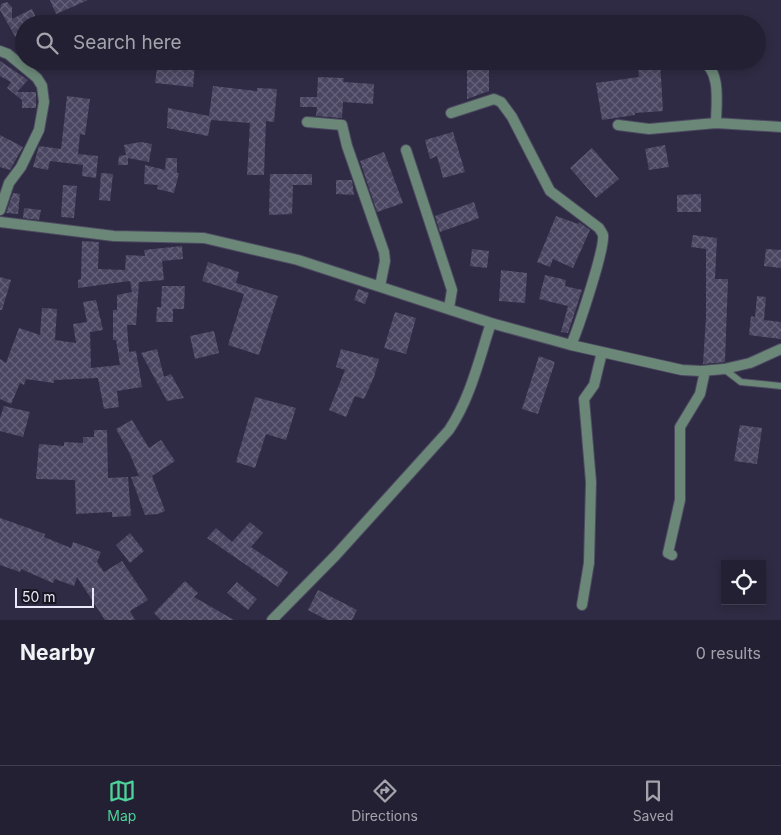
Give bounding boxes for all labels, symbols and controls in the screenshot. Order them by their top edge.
search box [15,15,766,70]
icon: search [33,29,61,57]
text: Search here [73,31,182,54]
map controls [721,560,766,605]
button: locate [721,560,766,605]
scale bar [15,585,94,608]
text: 50 m [22,588,56,605]
text: Nearby [20,640,95,665]
text: 0 results [696,643,761,663]
tab: Map [107,777,136,824]
tab: Directions [351,777,418,824]
tab: Saved [633,777,674,824]

